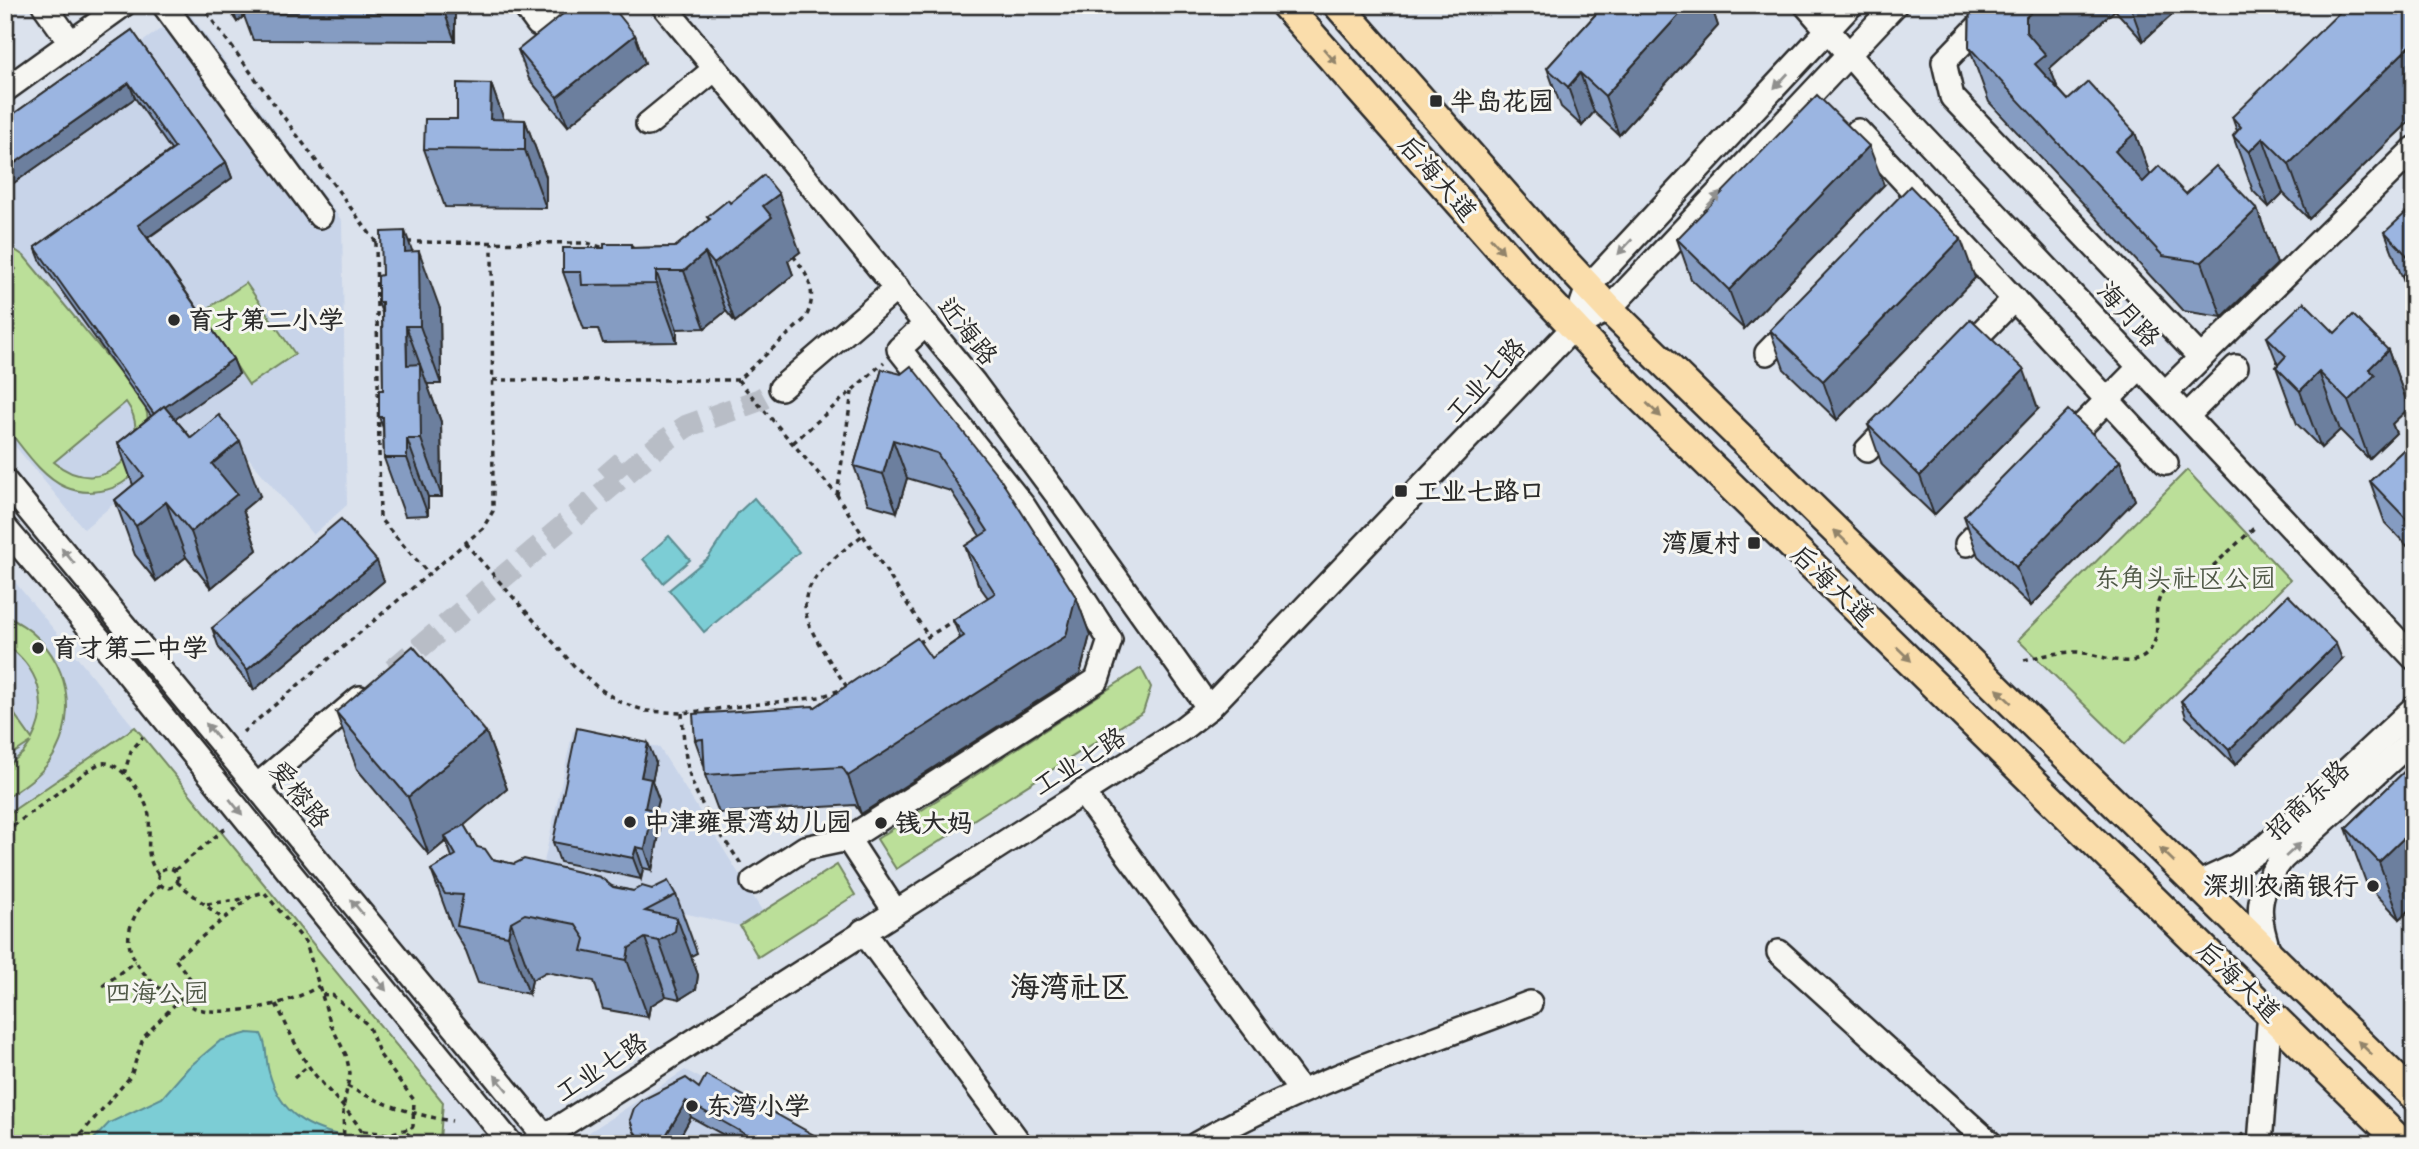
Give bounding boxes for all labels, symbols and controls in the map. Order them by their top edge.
one-way arrow [1322,48,1337,65]
one-way arrow [1773,72,1789,90]
place label: 半岛花园 [1450,88,1554,121]
marker: 半岛花园 [1428,93,1444,109]
street label: 后海大道 [1389,130,1482,230]
one-way arrow [1704,191,1721,208]
one-way arrow [1489,236,1505,254]
one-way arrow [1617,238,1634,255]
street label: 海月路 [2088,277,2165,356]
street label: 近海路 [928,293,1003,374]
place label: 育才第二小学 [188,307,344,340]
marker: 育才第二小学 [166,312,182,328]
street label: 工业七路 [1440,333,1535,432]
one-way arrow [1645,401,1662,417]
place label: 工业七路口 [1415,478,1545,511]
marker: 工业七路口 [1393,483,1409,499]
place label: 湾厦村 [1662,530,1740,563]
one-way arrow [1833,530,1850,546]
marker: 湾厦村 [1746,535,1762,551]
street label: 后海大道 [1782,540,1879,636]
one-way arrow [61,547,76,564]
park label: 东角头社区公园 [2094,565,2276,598]
place label: 育才第二中学 [52,635,208,668]
marker: 育才第二中学 [30,640,46,656]
one-way arrow [1896,646,1913,663]
one-way arrow [1996,689,2013,705]
street label: 工业七路 [1028,722,1134,806]
one-way arrow [205,723,220,741]
street label: 招商东路 [2260,755,2359,850]
street label: 爱榕路 [260,756,335,837]
one-way arrow [229,797,244,815]
place label: 中津雍景湾幼儿园 [644,809,852,842]
place label: 钱大妈 [895,810,973,843]
marker: 中津雍景湾幼儿园 [622,814,638,830]
marker: 钱大妈 [873,815,889,831]
one-way arrow [2284,842,2301,858]
one-way arrow [2159,847,2175,863]
place label: 深圳农商银行 [2203,873,2359,906]
marker: 深圳农商银行 [2365,878,2381,894]
one-way arrow [349,899,364,917]
street label: 后海大道 [2188,936,2285,1032]
district label: 海湾社区 [1010,972,1130,1009]
one-way arrow [372,975,387,992]
park label: 四海公园 [105,980,209,1013]
street label: 工业七路 [550,1028,656,1112]
one-way arrow [2357,1040,2373,1056]
one-way arrow [494,1075,509,1092]
place label: 东湾小学 [706,1093,810,1126]
marker: 东湾小学 [684,1098,700,1114]

